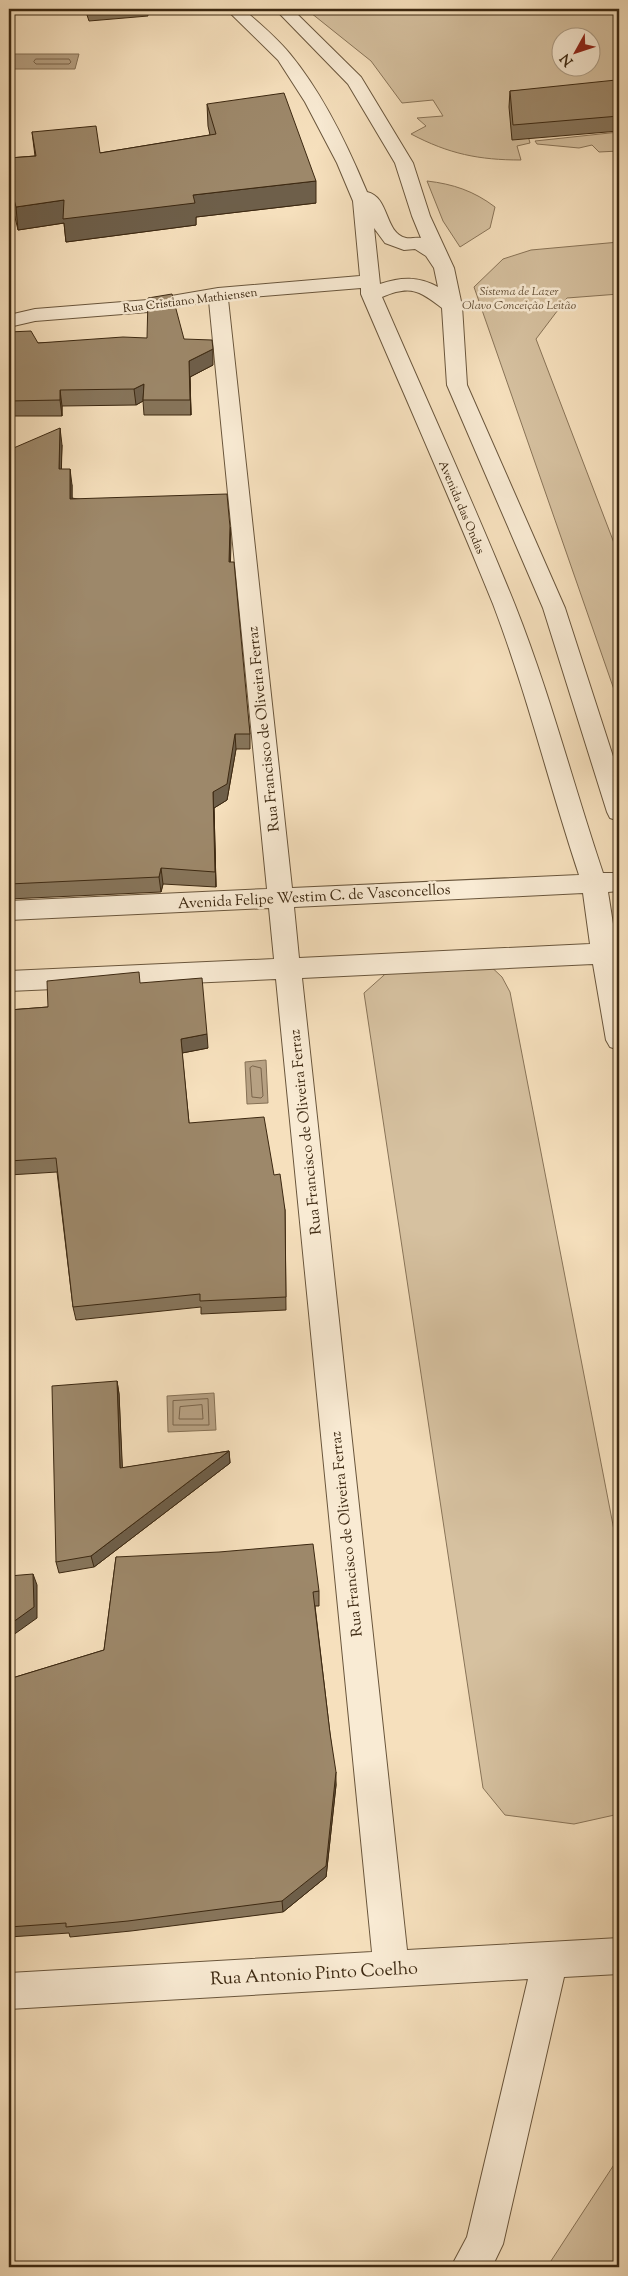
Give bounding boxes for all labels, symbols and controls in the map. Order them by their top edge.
north arrow [550,28,600,78]
text: N [556,48,579,70]
park label: Sistema de Lazer Olavo Conceição Leitão [462,283,576,315]
street label: Rua Cristiano Mathiensen [122,284,258,318]
street label: Avenida das Ondas [433,458,489,557]
street label: Rua Francisco de Oliveira Ferraz [243,625,286,833]
street label: Avenida Felipe Westim C. de Vasconcellos [177,880,451,915]
street label: Rua Francisco de Oliveira Ferraz [285,1028,328,1236]
street label: Rua Francisco de Oliveira Ferraz [326,1430,369,1638]
street label: Rua Antonio Pinto Coelho [210,1957,419,1993]

